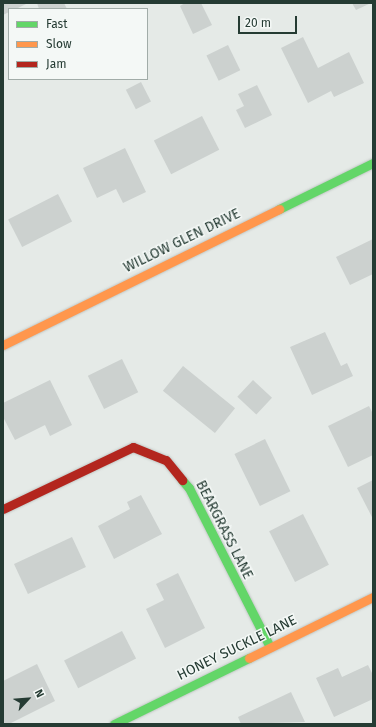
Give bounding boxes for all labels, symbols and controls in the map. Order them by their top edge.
legend [8,8,148,80]
scale bar [240,8,299,34]
text: 20 m [245,16,271,30]
text: Fast [46,17,68,31]
text: Slow [46,37,72,51]
text: Jam [46,57,66,71]
street label: WILLOW GLEN DRIVE [121,206,243,276]
street label: BEARGRASS LANE [192,478,256,582]
street label: HONEY SUCKLE LANE [175,612,299,684]
north arrow [8,679,48,719]
text: N [32,687,47,700]

